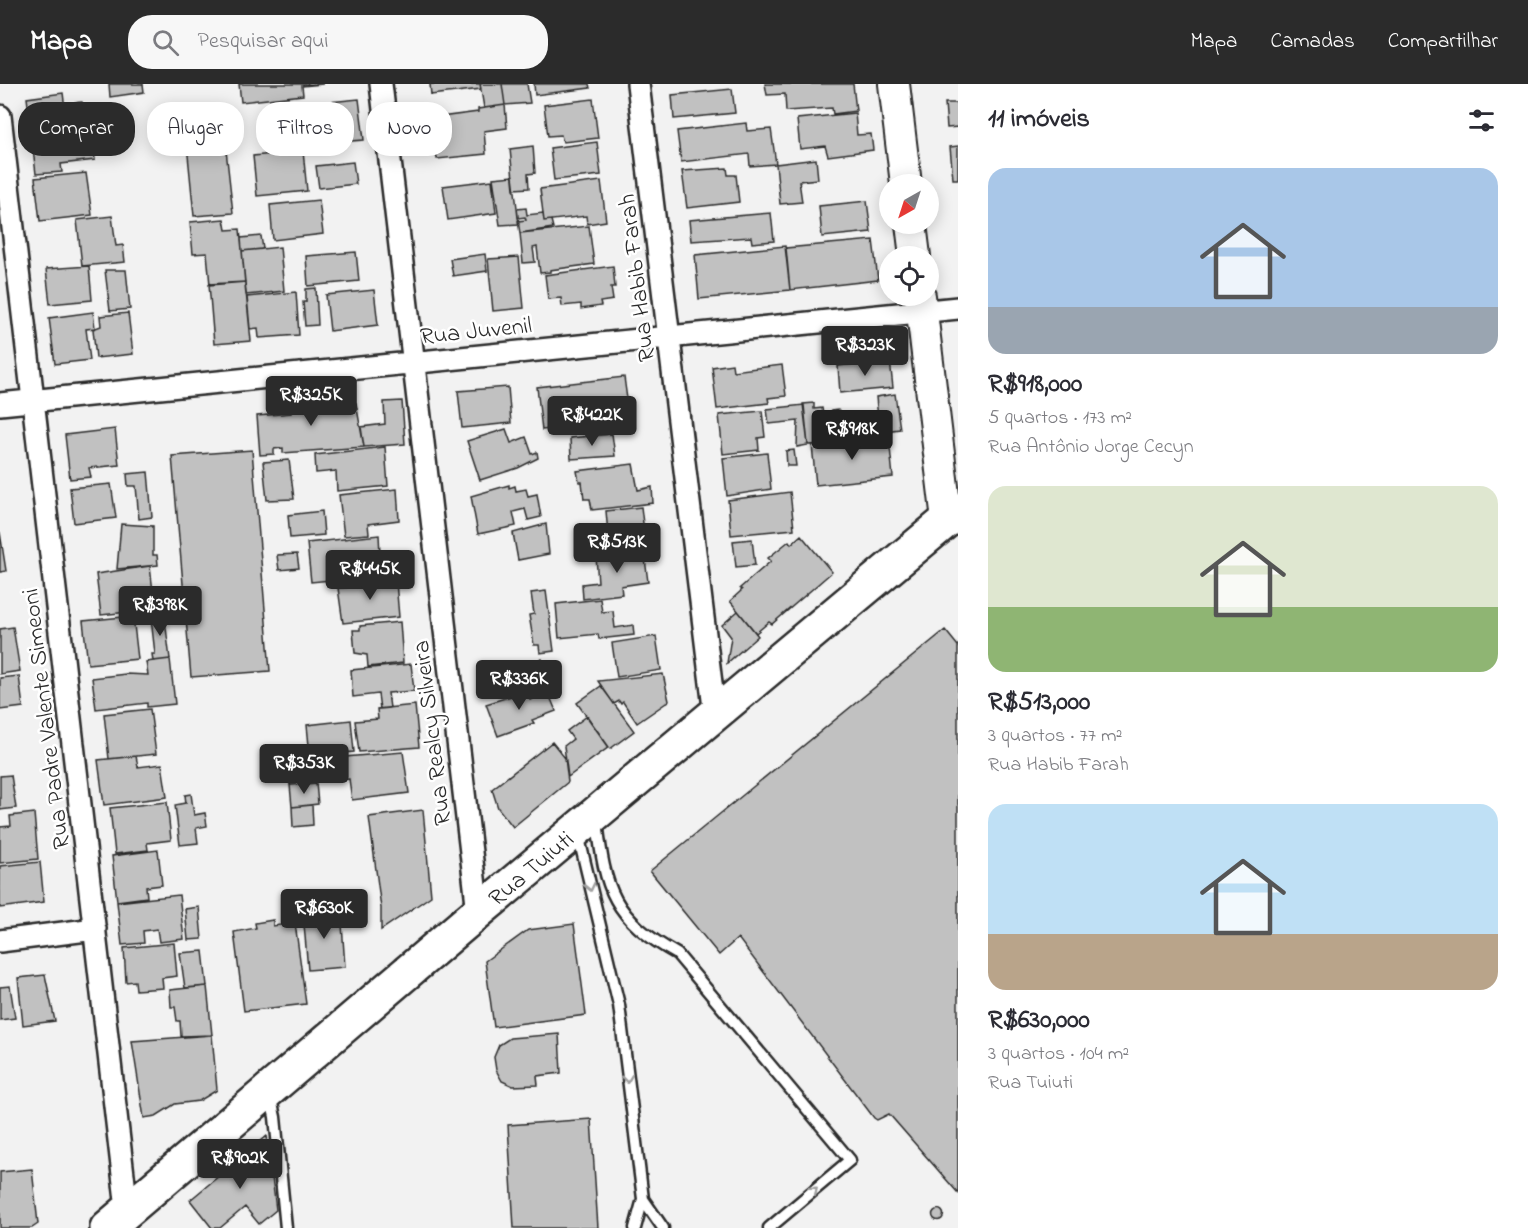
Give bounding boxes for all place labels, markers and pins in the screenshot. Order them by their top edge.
pin: R$323K [816,326,914,377]
pin: R$325K [262,376,360,427]
pin: R$422K [543,396,641,447]
pin: R$918K [803,410,901,461]
pin: R$513K [568,523,666,574]
pin: R$445K [321,550,419,601]
pin: R$398K [111,586,209,637]
pin: R$336K [470,660,568,711]
pin: R$353K [255,744,353,795]
pin: R$630K [275,889,373,940]
pin: R$902K [191,1139,289,1190]

